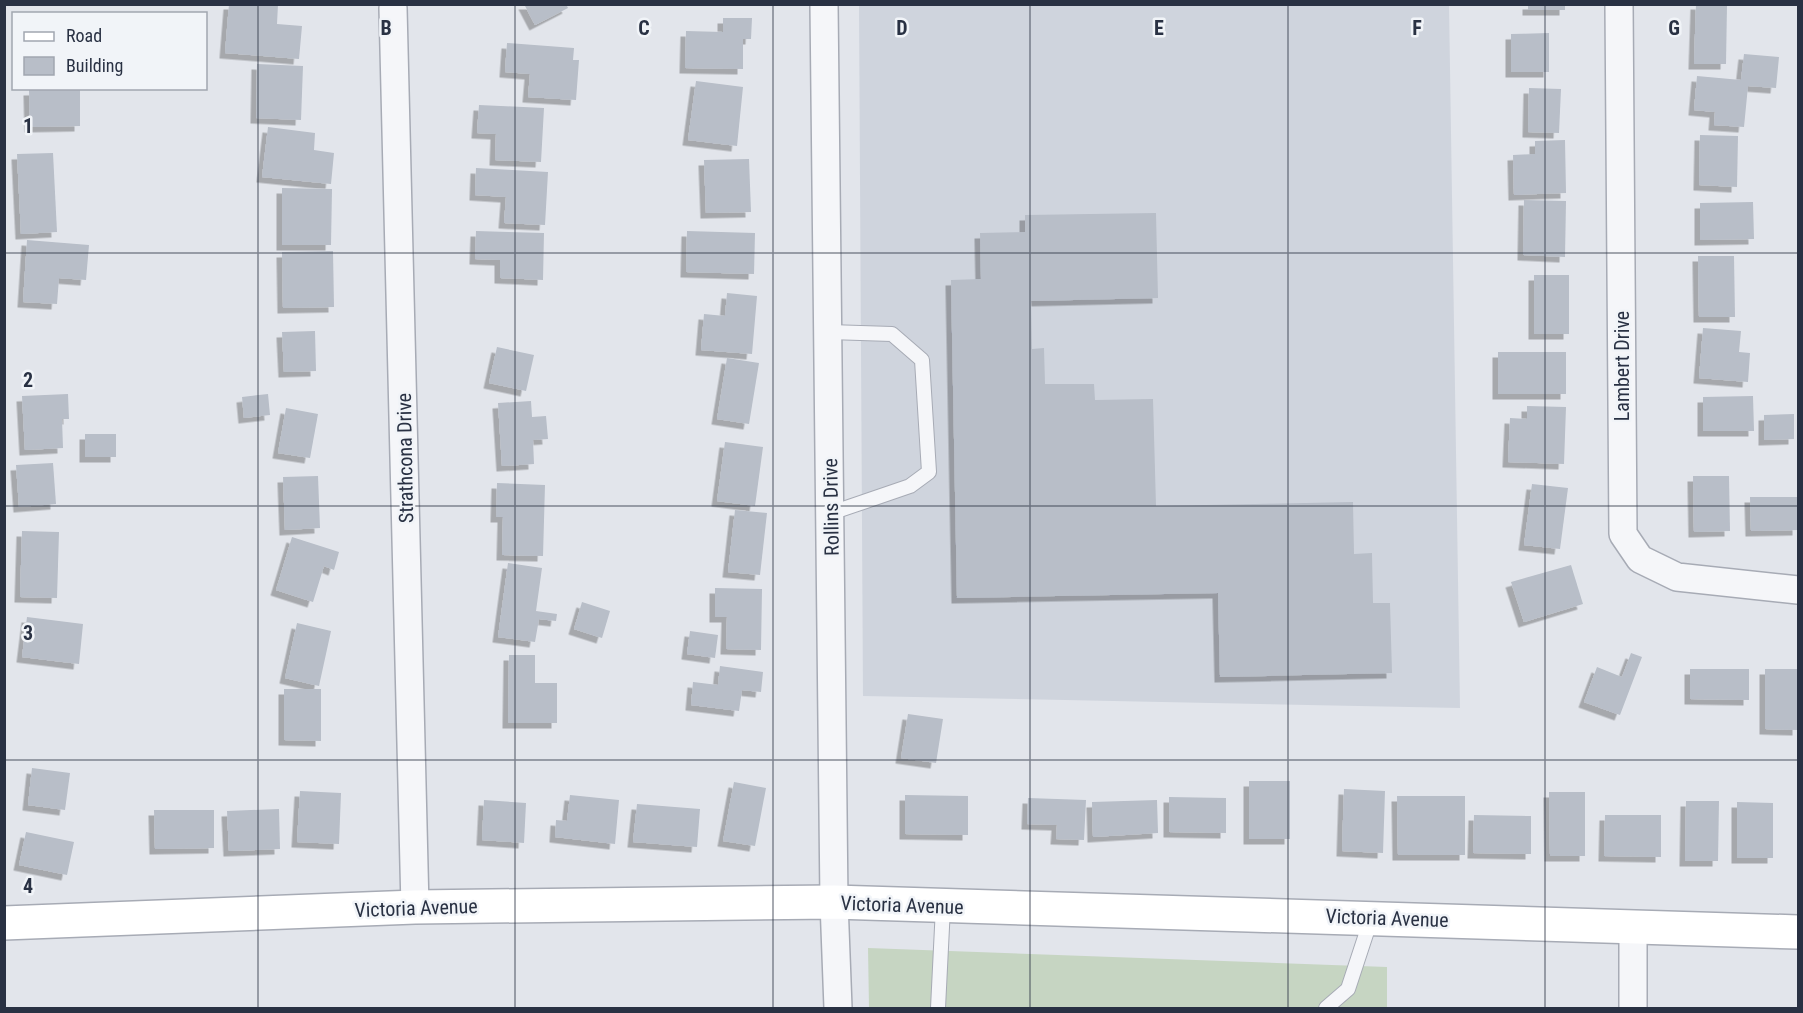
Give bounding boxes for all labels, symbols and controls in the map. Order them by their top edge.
legend [12,12,207,90]
text: B [380,16,392,40]
text: C [638,16,650,40]
text: D [896,16,908,40]
text: E [1154,16,1164,40]
text: F [1412,16,1422,40]
text: G [1668,16,1680,40]
text: Road [66,25,102,46]
text: Building [66,55,123,76]
text: 1 [23,114,33,138]
street label: Lambert Drive [1610,311,1634,421]
text: 2 [23,368,33,392]
street label: Strathcona Drive [392,393,418,523]
street label: Rollins Drive [818,458,844,556]
text: 3 [23,621,33,645]
text: 4 [23,874,33,898]
street label: Victoria Avenue [840,891,964,919]
street label: Victoria Avenue [354,894,478,922]
street label: Victoria Avenue [1325,904,1449,932]

